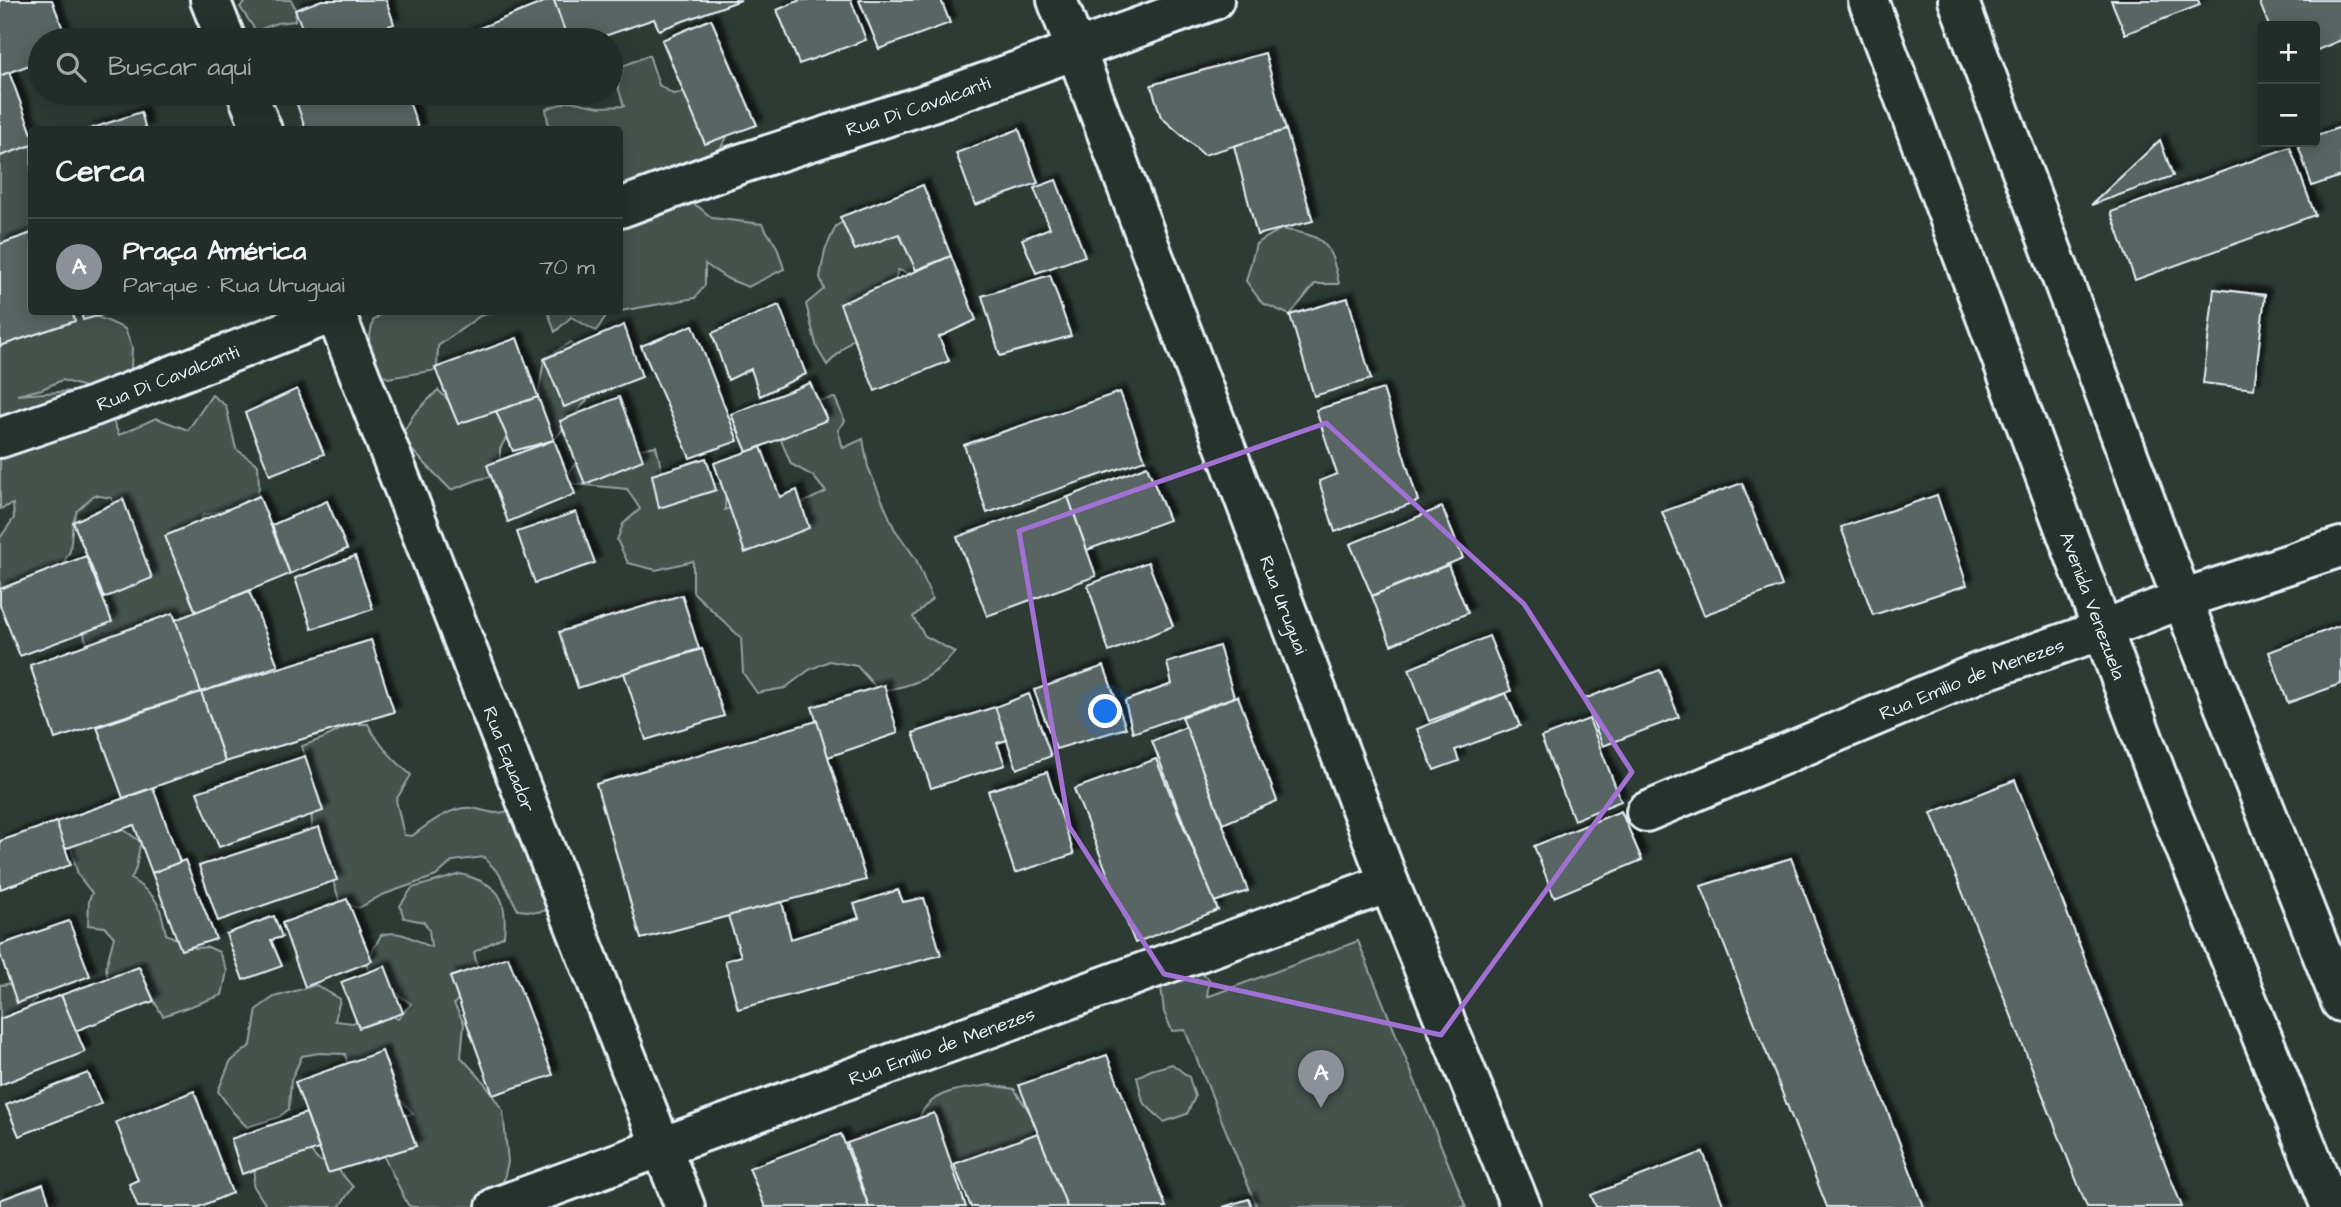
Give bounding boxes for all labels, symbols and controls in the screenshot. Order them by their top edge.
map controls [2257,21,2320,147]
button: + [2257,21,2320,84]
search box [28,28,623,105]
icon: search [52,48,90,86]
text: Buscar aquí [108,49,251,85]
street label: Rua Di Cavalcanti [843,70,994,144]
button: − [2257,84,2320,147]
text: Cerca [56,151,144,193]
text: Praça América [123,233,306,269]
text: A [72,251,86,283]
text: 70 m [539,251,595,283]
text: Parque · Rua Uruguai [123,269,345,301]
street label: Rua Di Cavalcanti [93,339,243,419]
street label: Avenida Venezuela [2052,528,2132,684]
street label: Rua Uruguai [1252,552,1314,658]
street label: Rua Emilio de Menezes [1875,632,2068,728]
your location [1088,694,1122,728]
street label: Rua Equador [475,703,542,817]
street label: Rua Emilio de Menezes [845,1001,1039,1093]
pin: A [1298,1050,1344,1108]

